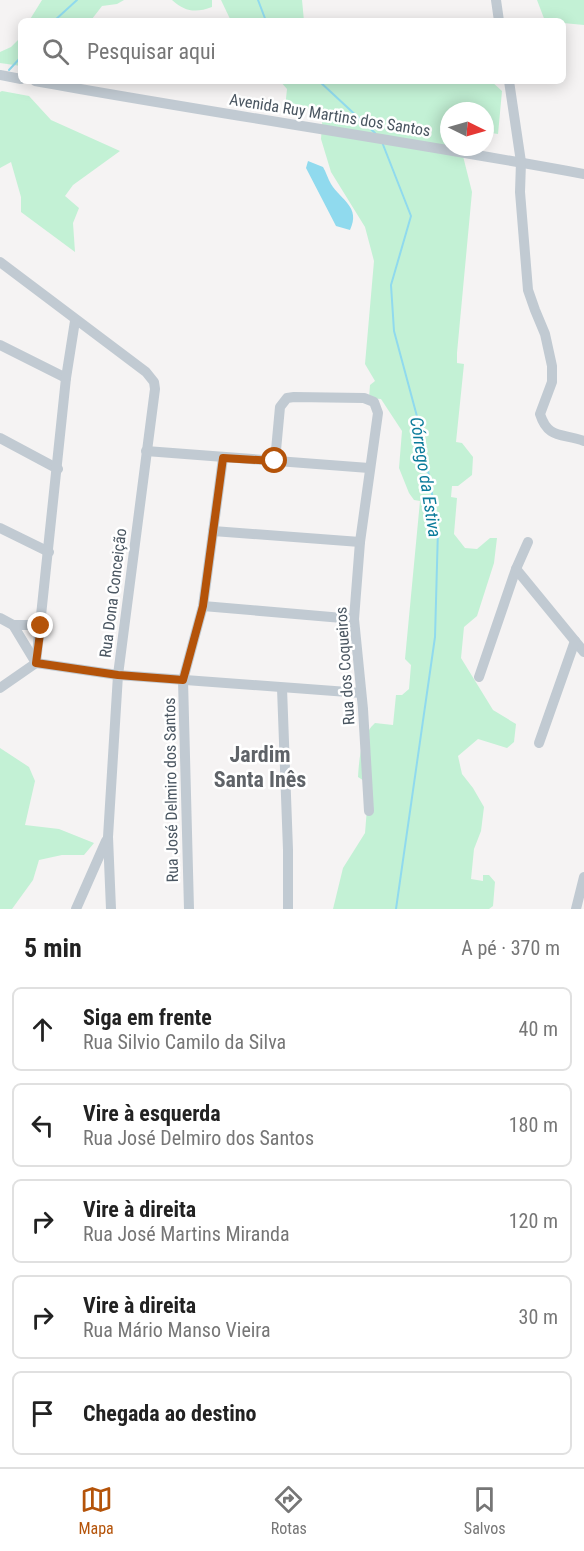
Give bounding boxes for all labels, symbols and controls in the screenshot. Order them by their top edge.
search box [18,18,566,84]
icon: search [39,35,72,68]
text: Pesquisar aqui [87,39,216,64]
street label: Avenida Ruy Martins dos Santos [228,90,432,140]
north arrow [440,102,494,156]
water label: Córrego da Estiva [406,415,446,539]
route start [261,447,287,473]
street label: Rua Dona Conceição [96,527,130,659]
street label: Rua dos Coqueiros [331,606,359,726]
route end [27,612,53,638]
street label: Rua José Delmiro dos Santos [160,697,182,883]
district label: Jardim Santa Inês [214,742,306,792]
text: 5 min [24,933,82,963]
text: A pé · 370 m [461,936,560,960]
text: Siga em frente [83,1005,212,1030]
icon: ahead [26,1013,59,1046]
text: 40 m [519,1017,558,1041]
text: Rua Silvio Camilo da Silva [83,1030,286,1054]
text: Vire à esquerda [83,1101,221,1126]
icon: left [26,1109,59,1142]
text: 180 m [509,1113,558,1137]
text: Rua José Delmiro dos Santos [83,1126,314,1150]
text: Vire à direita [83,1197,196,1222]
icon: right [26,1205,59,1238]
text: 120 m [509,1209,558,1233]
text: Rua José Martins Miranda [83,1222,290,1246]
text: Vire à direita [83,1293,196,1318]
icon: right [26,1301,59,1334]
text: 30 m [519,1305,558,1329]
text: Rua Mário Manso Vieira [83,1318,271,1342]
icon: arrive [26,1397,59,1430]
text: Chegada ao destino [83,1401,257,1426]
tab: Mapa [78,1483,114,1538]
tab: Rotas [271,1483,307,1538]
tab: Salvos [464,1483,506,1538]

